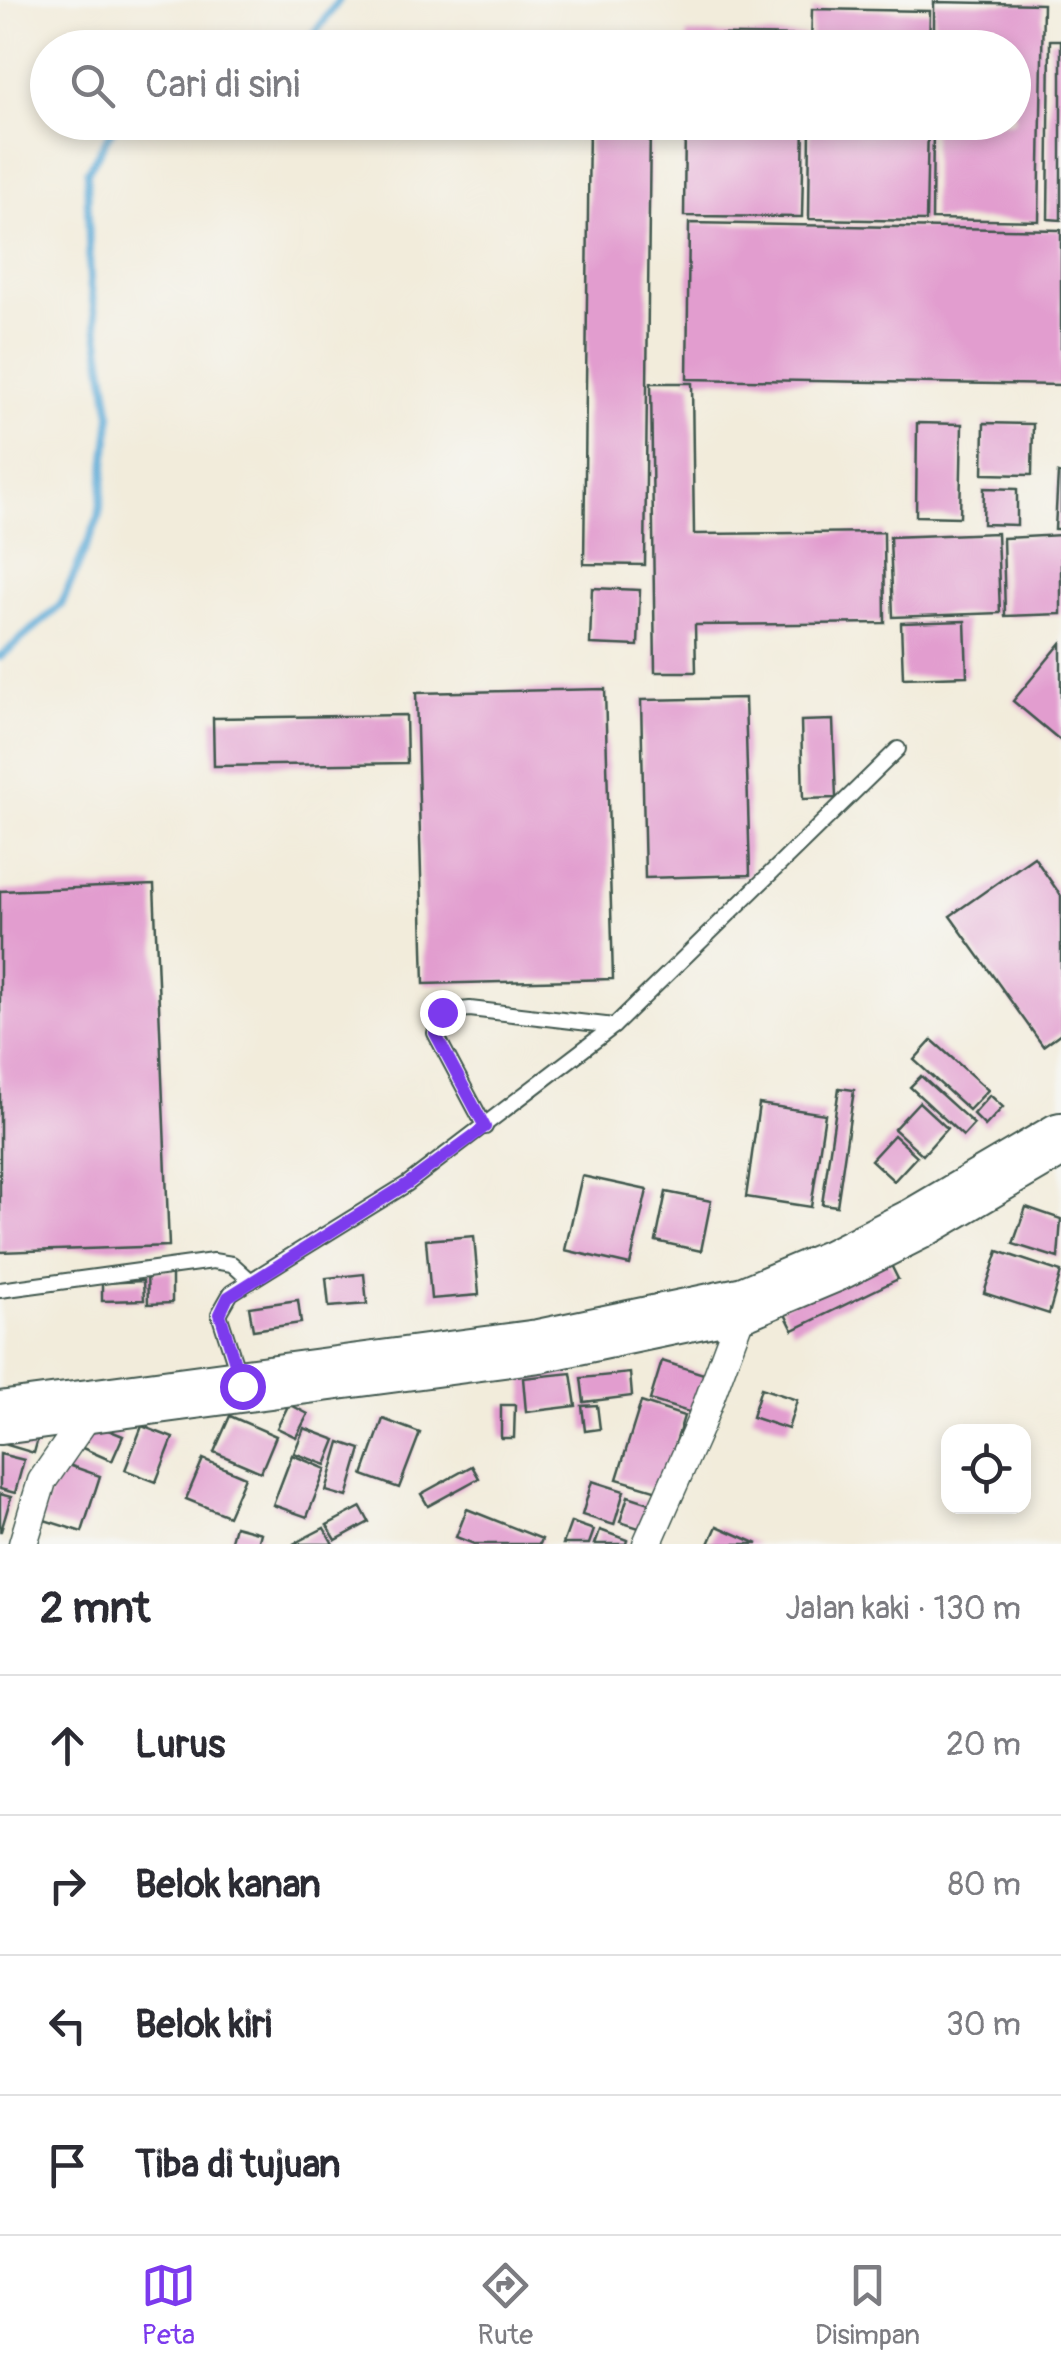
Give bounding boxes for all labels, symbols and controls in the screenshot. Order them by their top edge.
search box [30,30,1031,140]
icon: search [65,58,120,113]
text: Cari di sini [145,61,300,109]
route end [420,990,466,1036]
route start [220,1364,266,1410]
map controls [941,1424,1031,1514]
button: locate [941,1424,1031,1514]
text: 2 mnt [40,1583,150,1635]
text: Jalan kaki · 130 m [785,1589,1021,1629]
icon: ahead [40,1718,95,1773]
text: Lurus [135,1721,225,1769]
text: 20 m [946,1725,1021,1765]
icon: right [40,1858,95,1913]
text: Belok kanan [135,1861,321,1909]
text: 80 m [948,1865,1021,1905]
icon: left [40,1998,95,2053]
text: Belok kiri [135,2001,272,2049]
text: 30 m [946,2005,1021,2045]
icon: arrive [40,2138,95,2193]
text: Tiba di tujuan [135,2141,341,2189]
tab: Peta [141,2258,196,2353]
tab: Rute [478,2258,533,2353]
tab: Disimpan [815,2258,920,2353]

